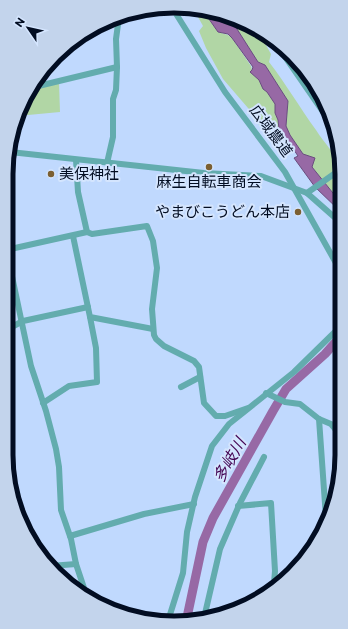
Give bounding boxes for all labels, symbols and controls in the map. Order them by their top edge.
north arrow [8,8,48,48]
text: N [12,15,27,29]
street label: 広域農道 [247,101,297,160]
marker: 麻生自転車商会 [204,162,214,172]
place label: 美保神社 [59,164,119,182]
marker: 美保神社 [46,169,56,179]
place label: 麻生自転車商会 [156,172,262,190]
place label: やまびこうどん本店 [155,202,290,220]
marker: やまびこうどん本店 [293,207,303,217]
water label: 多岐川 [208,432,250,485]

